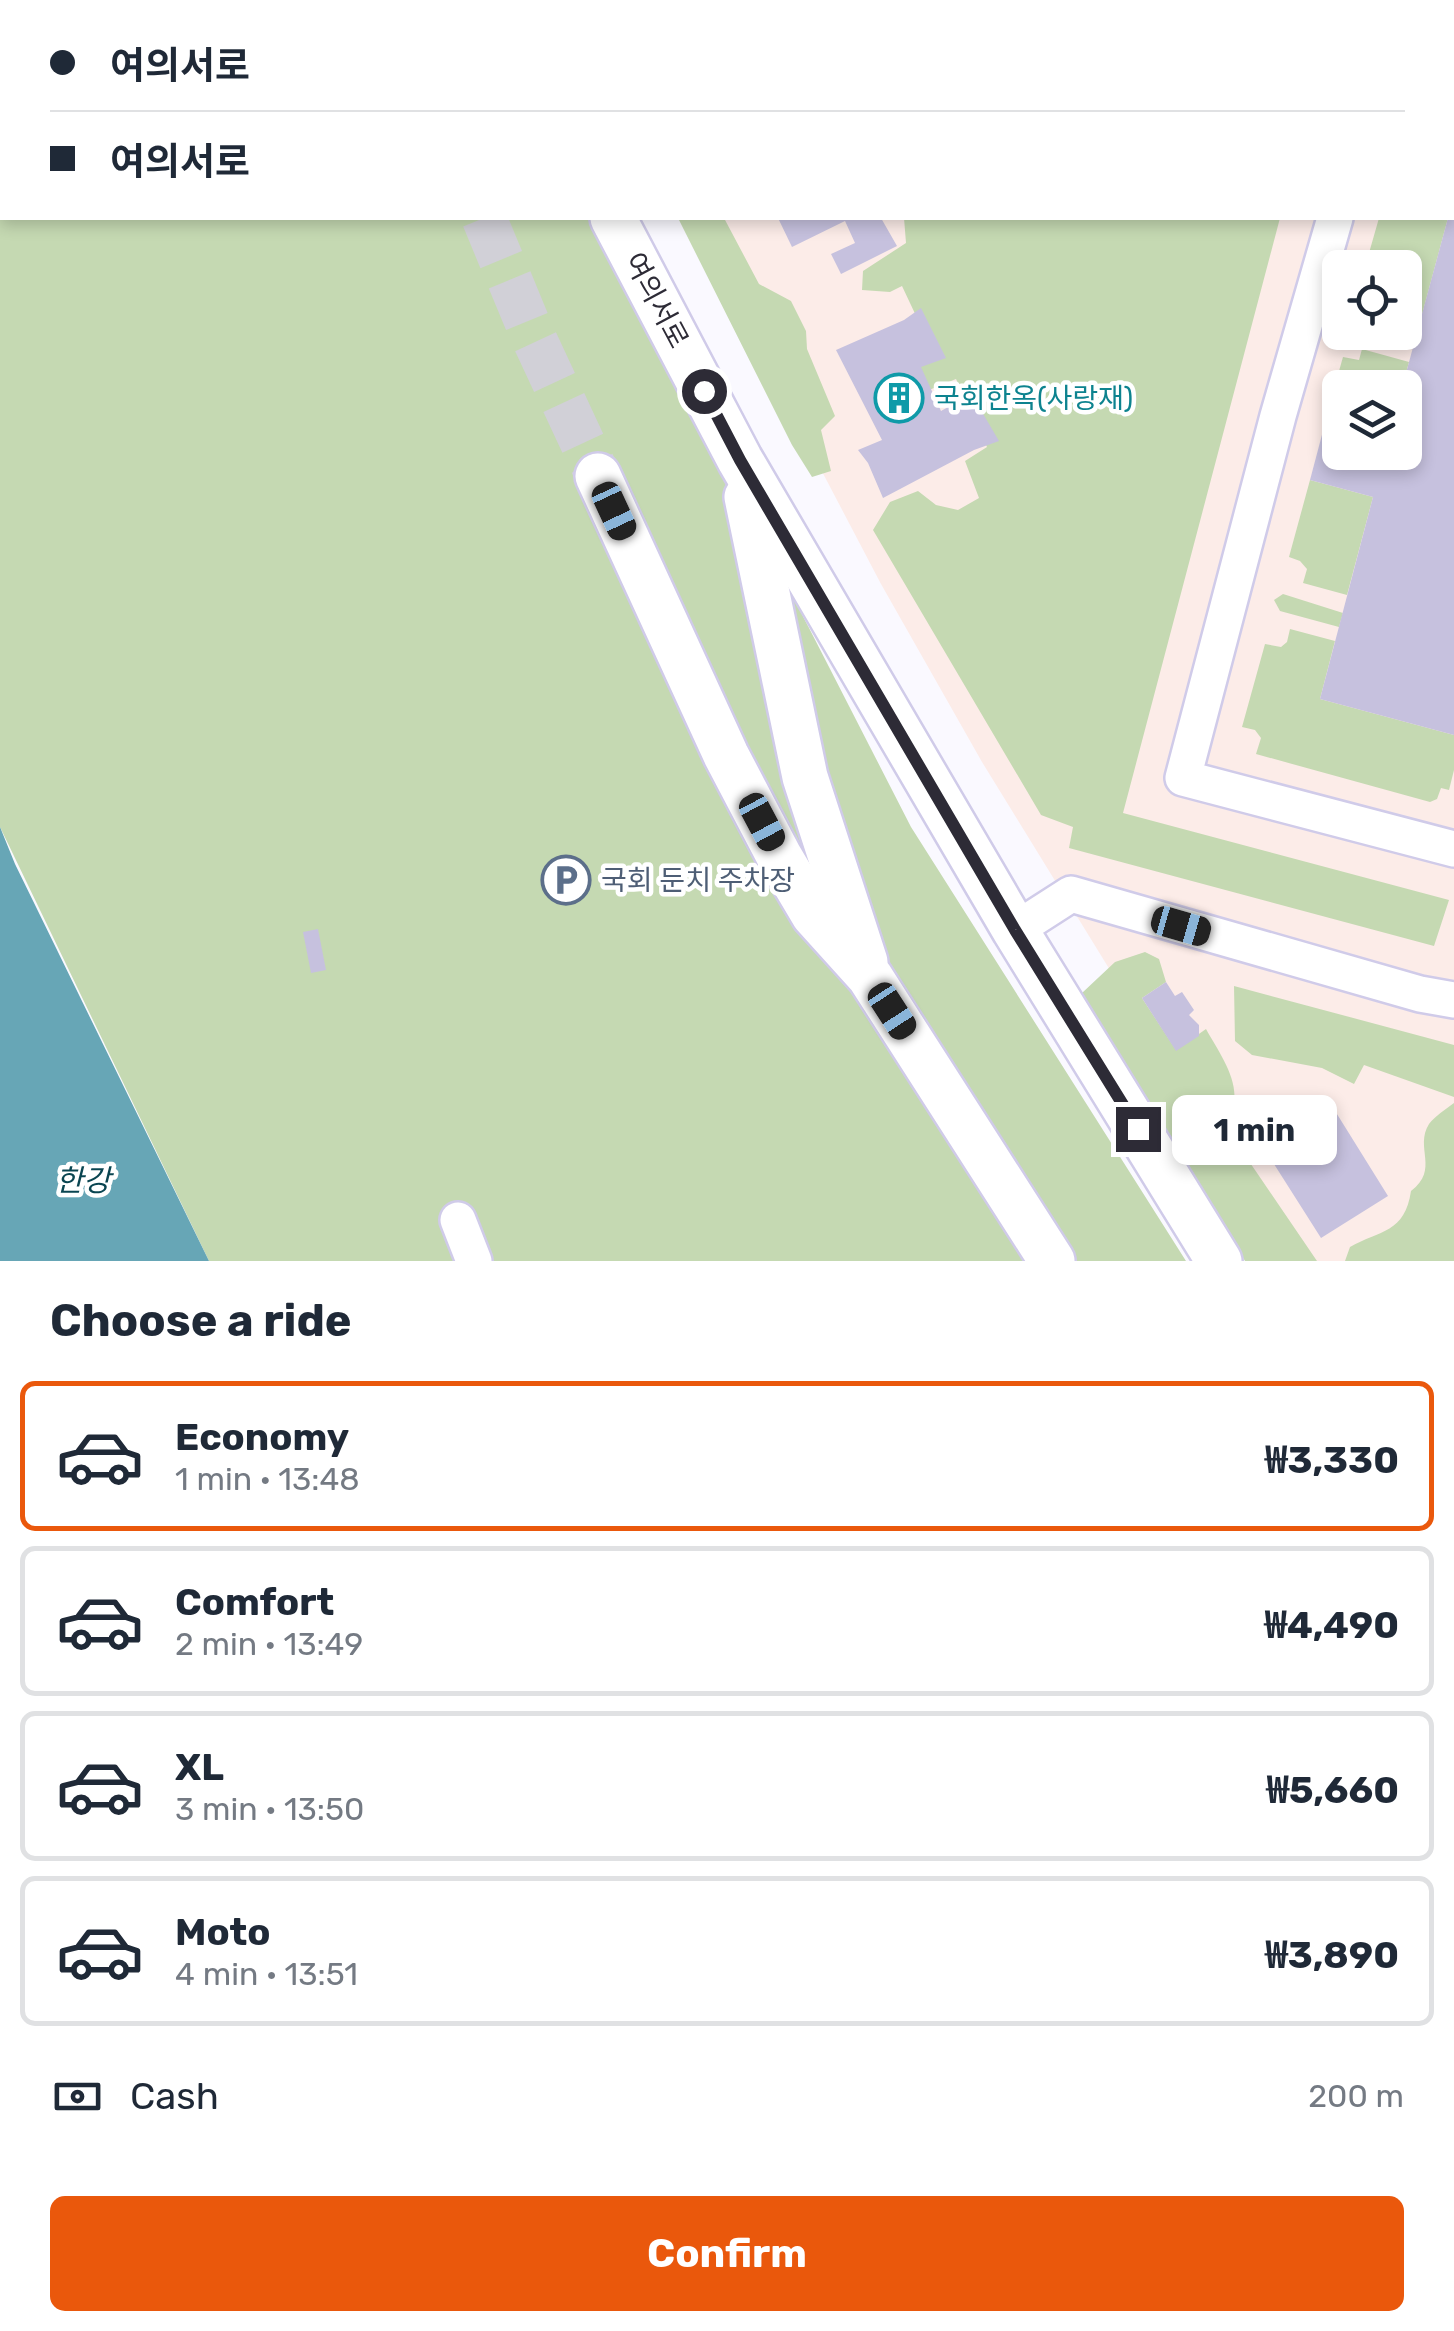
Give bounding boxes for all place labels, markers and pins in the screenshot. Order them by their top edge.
building icon: 국회한옥(사랑재) [873,372,925,424]
place label: 국회한옥(사랑재) [934,382,1133,415]
parking icon: 국회 둔치 주차장 [540,854,592,906]
place label: 국회 둔치 주차장 [601,864,795,897]

